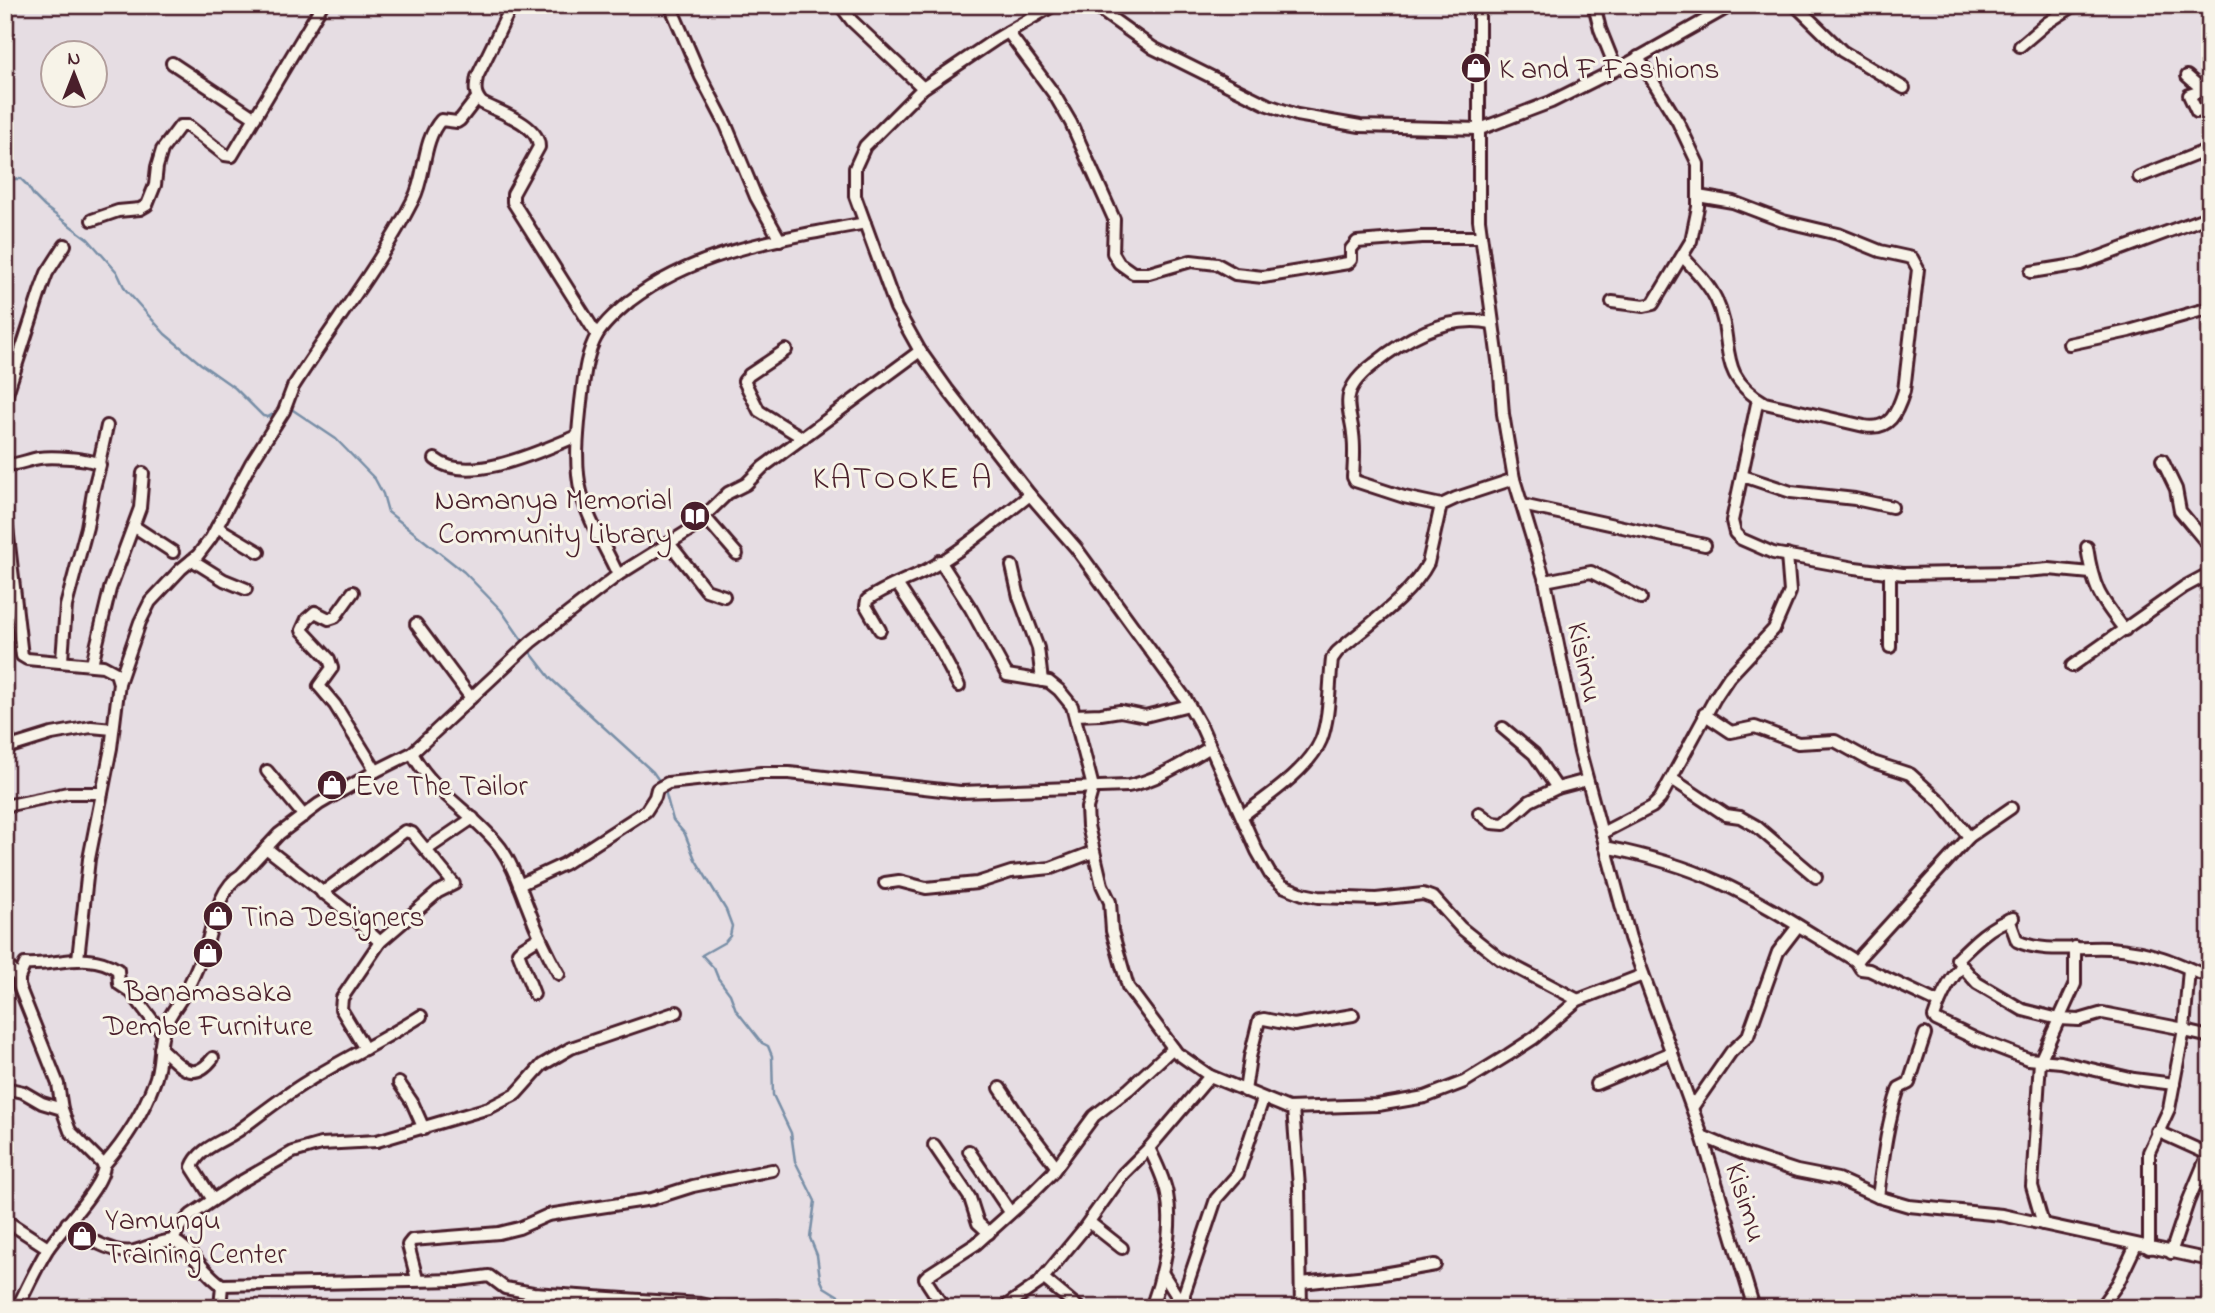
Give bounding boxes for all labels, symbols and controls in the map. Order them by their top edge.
north arrow [38,38,108,108]
text: N [68,46,81,73]
place label: K and F Fashions [1499,49,1720,93]
shop icon: K and F Fashions [1459,51,1493,85]
district label: KATOOKE A [812,456,994,504]
place label: Namanya Memorial Community Library [434,480,672,558]
library icon: Namanya Memorial Community Library [678,499,712,533]
street label: Kisimu [1553,618,1613,707]
place label: Eve The Tailor [355,766,528,810]
shop icon: Eve The Tailor [315,768,349,802]
place label: Tina Designers [241,897,425,941]
shop icon: Tina Designers [201,899,235,933]
shop icon: Banamasaka Dembe Furniture [191,936,225,970]
place label: Banamasaka Dembe Furniture [102,972,313,1050]
street label: Kisimu [1711,1158,1777,1248]
place label: Yamungu Training Center [105,1200,287,1278]
shop icon: Yamungu Training Center [65,1219,99,1253]

